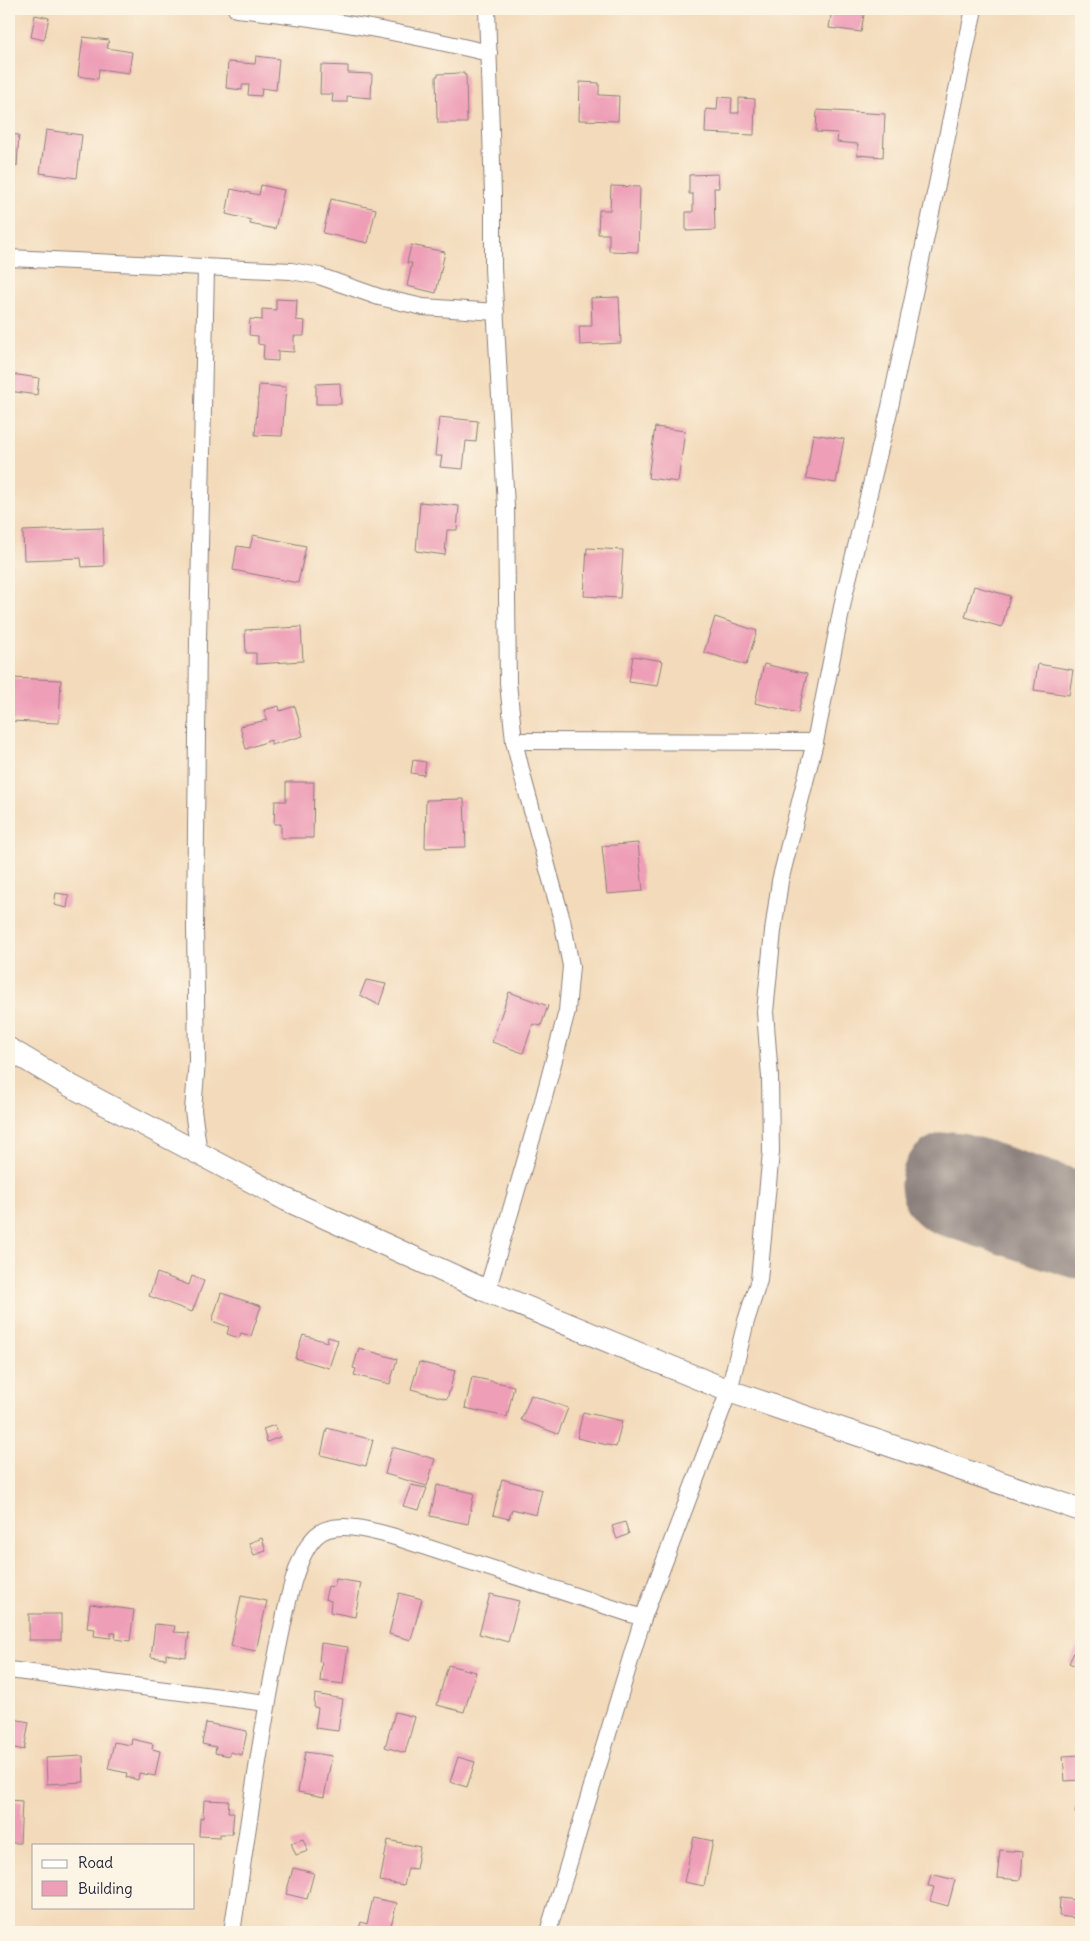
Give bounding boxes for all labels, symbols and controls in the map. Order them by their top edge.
legend [32,1844,195,1908]
text: Road [78,1853,113,1872]
text: Building [78,1879,133,1898]

